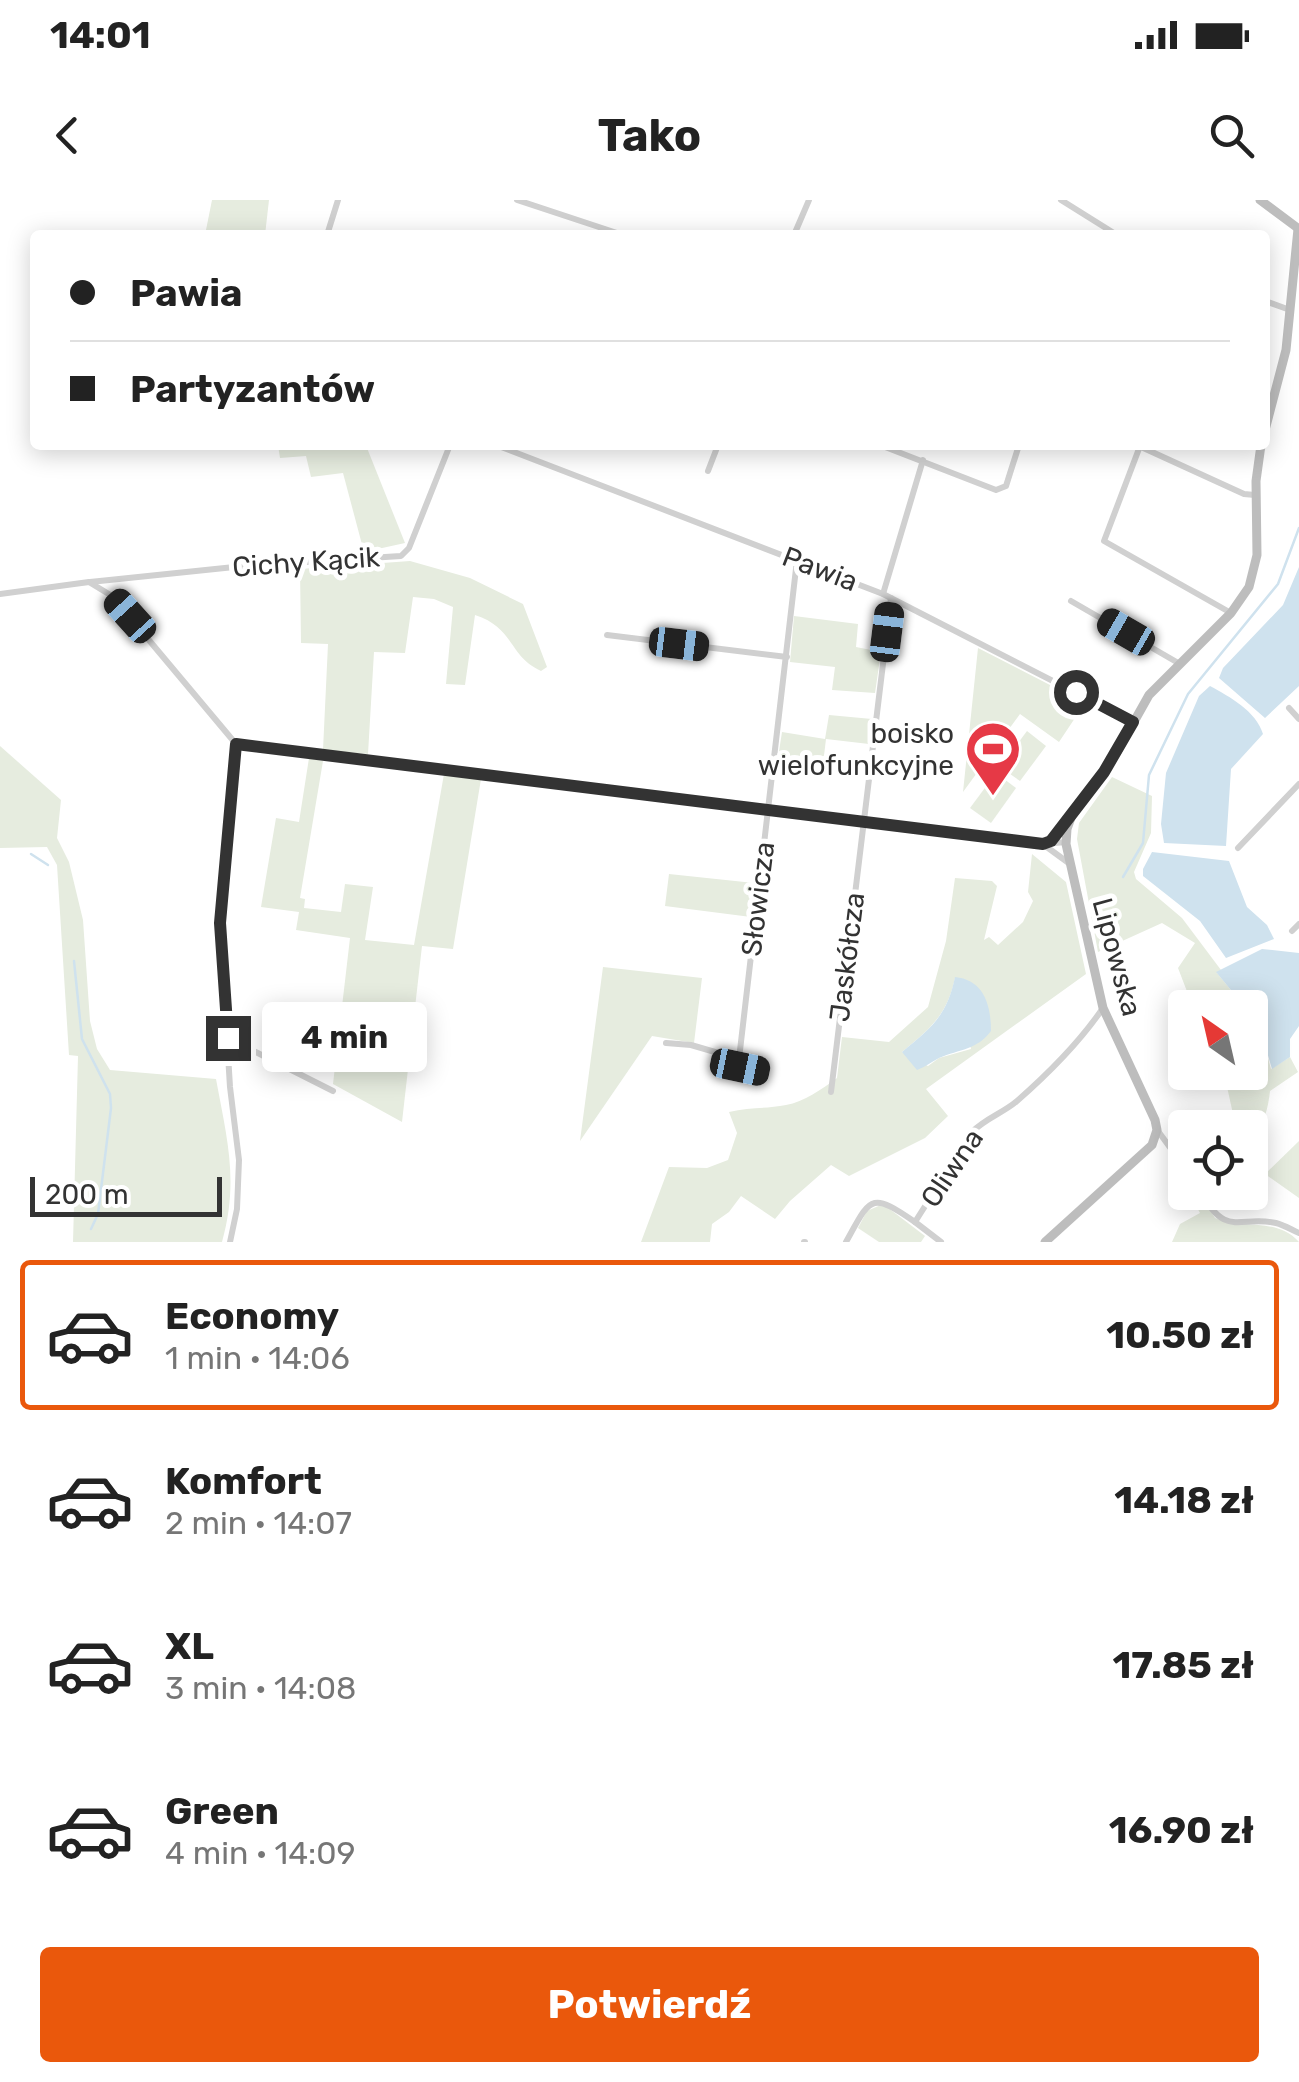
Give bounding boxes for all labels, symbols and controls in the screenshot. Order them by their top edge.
text: 14:01 [50,12,151,58]
icon: back [40,108,95,163]
icon: search [1204,108,1259,163]
text: Tako [598,109,701,162]
text: Pawia [130,270,243,316]
text: Partyzantów [130,366,375,412]
street label: Cichy Kącik [231,540,381,584]
street label: Pawia [778,540,862,598]
car [99,584,161,648]
car [868,600,906,664]
car [1093,604,1159,660]
car [647,625,711,663]
route start [1054,670,1099,715]
place label: boisko wielofunkcyjne [758,717,954,782]
sports icon: boisko wielofunkcyjne [963,719,1023,798]
street label: Słowicza [735,840,781,958]
street label: Jaskółcza [823,890,871,1024]
street label: Lipowska [1085,894,1149,1020]
north arrow [1168,990,1268,1090]
map controls [1168,990,1268,1210]
callout: 4 min [263,1003,428,1073]
route end [206,1016,251,1061]
text: 4 min [301,1018,388,1056]
car [708,1046,772,1088]
button: locate [1168,1110,1268,1210]
street label: Oliwna [914,1123,990,1213]
scale bar [30,1172,222,1216]
text: 200 m [45,1178,129,1211]
icon: car [45,1290,135,1380]
text: Economy [165,1293,339,1339]
text: 10.50 zł [1106,1312,1254,1358]
text: 1 min · 14:06 [165,1339,350,1377]
icon: car [45,1455,135,1545]
text: Komfort [165,1458,322,1504]
text: 14.18 zł [1114,1477,1254,1523]
text: 2 min · 14:07 [165,1504,352,1542]
icon: car [45,1620,135,1710]
text: XL [165,1623,214,1669]
text: 17.85 zł [1112,1642,1254,1688]
text: 3 min · 14:08 [165,1669,356,1707]
icon: car [45,1785,135,1875]
text: Green [165,1788,279,1834]
text: 16.90 zł [1109,1807,1254,1853]
text: 4 min · 14:09 [165,1834,356,1872]
button: Potwierdź [40,1947,1259,2062]

